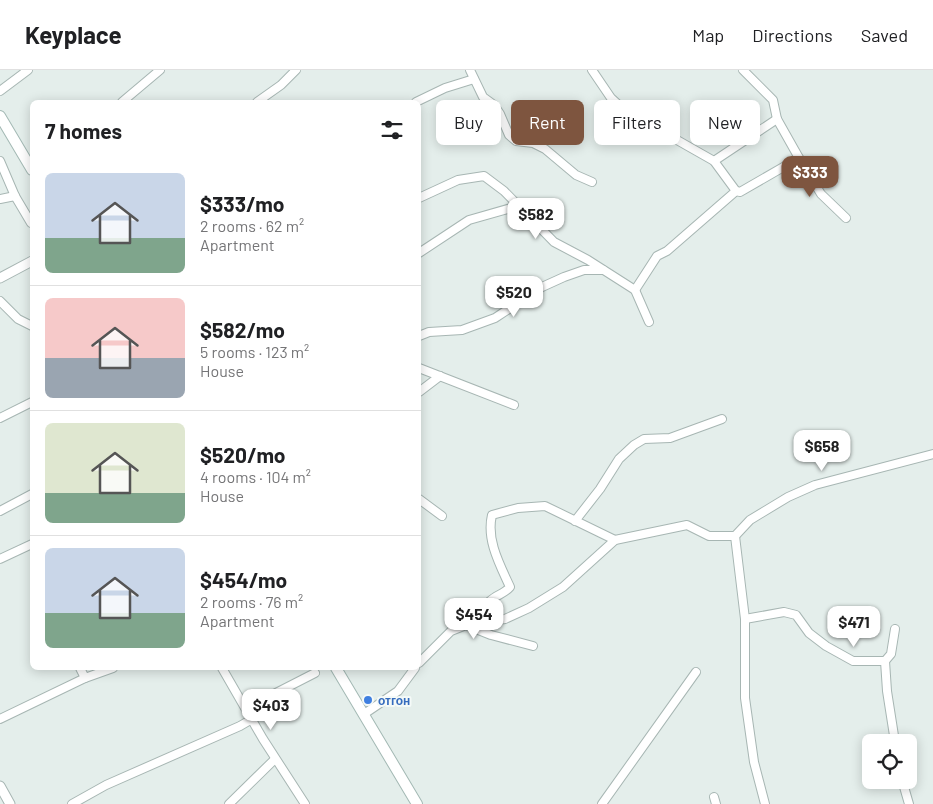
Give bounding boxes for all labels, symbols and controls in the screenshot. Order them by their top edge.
text: Keyplace [25,20,122,49]
text: Map [692,24,724,46]
text: Directions [752,24,833,46]
text: Saved [861,24,908,46]
chip: Buy [436,100,501,145]
chip: Rent [511,100,584,145]
chip: Filters [594,100,680,145]
chip: New [690,100,760,145]
icon: filters [378,116,406,144]
text: 7 homes [45,118,122,143]
pin: $333 [780,156,840,198]
text: $333 [792,162,828,181]
text: $333/mo [200,191,285,216]
icon: home [85,193,145,253]
pin: $582 [506,198,566,240]
text: $582 [518,204,554,223]
text: 2 rooms · 62 m² [200,216,304,235]
text: Apartment [200,235,275,254]
pin: $520 [484,276,544,318]
text: $520 [496,282,532,301]
text: $582/mo [200,317,285,342]
icon: home [85,318,145,378]
text: 5 rooms · 123 m² [200,342,309,361]
text: House [200,361,244,380]
pin: $658 [792,430,852,472]
text: $658 [804,436,840,455]
text: $520/mo [200,442,286,467]
icon: home [85,443,145,503]
text: 4 rooms · 104 m² [200,467,311,486]
text: House [200,486,244,505]
text: $454/mo [200,567,287,592]
icon: home [85,568,145,628]
text: 2 rooms · 76 m² [200,592,303,611]
pin: $454 [444,598,504,640]
text: $454 [455,604,493,623]
pin: $471 [824,606,884,648]
text: Apartment [200,611,275,630]
text: $471 [838,612,870,631]
pin: $403 [241,688,301,731]
place label: отгон [378,693,410,707]
marker: отгон [362,694,374,706]
text: $403 [253,695,289,714]
map controls [862,734,917,789]
button: locate [862,734,917,789]

